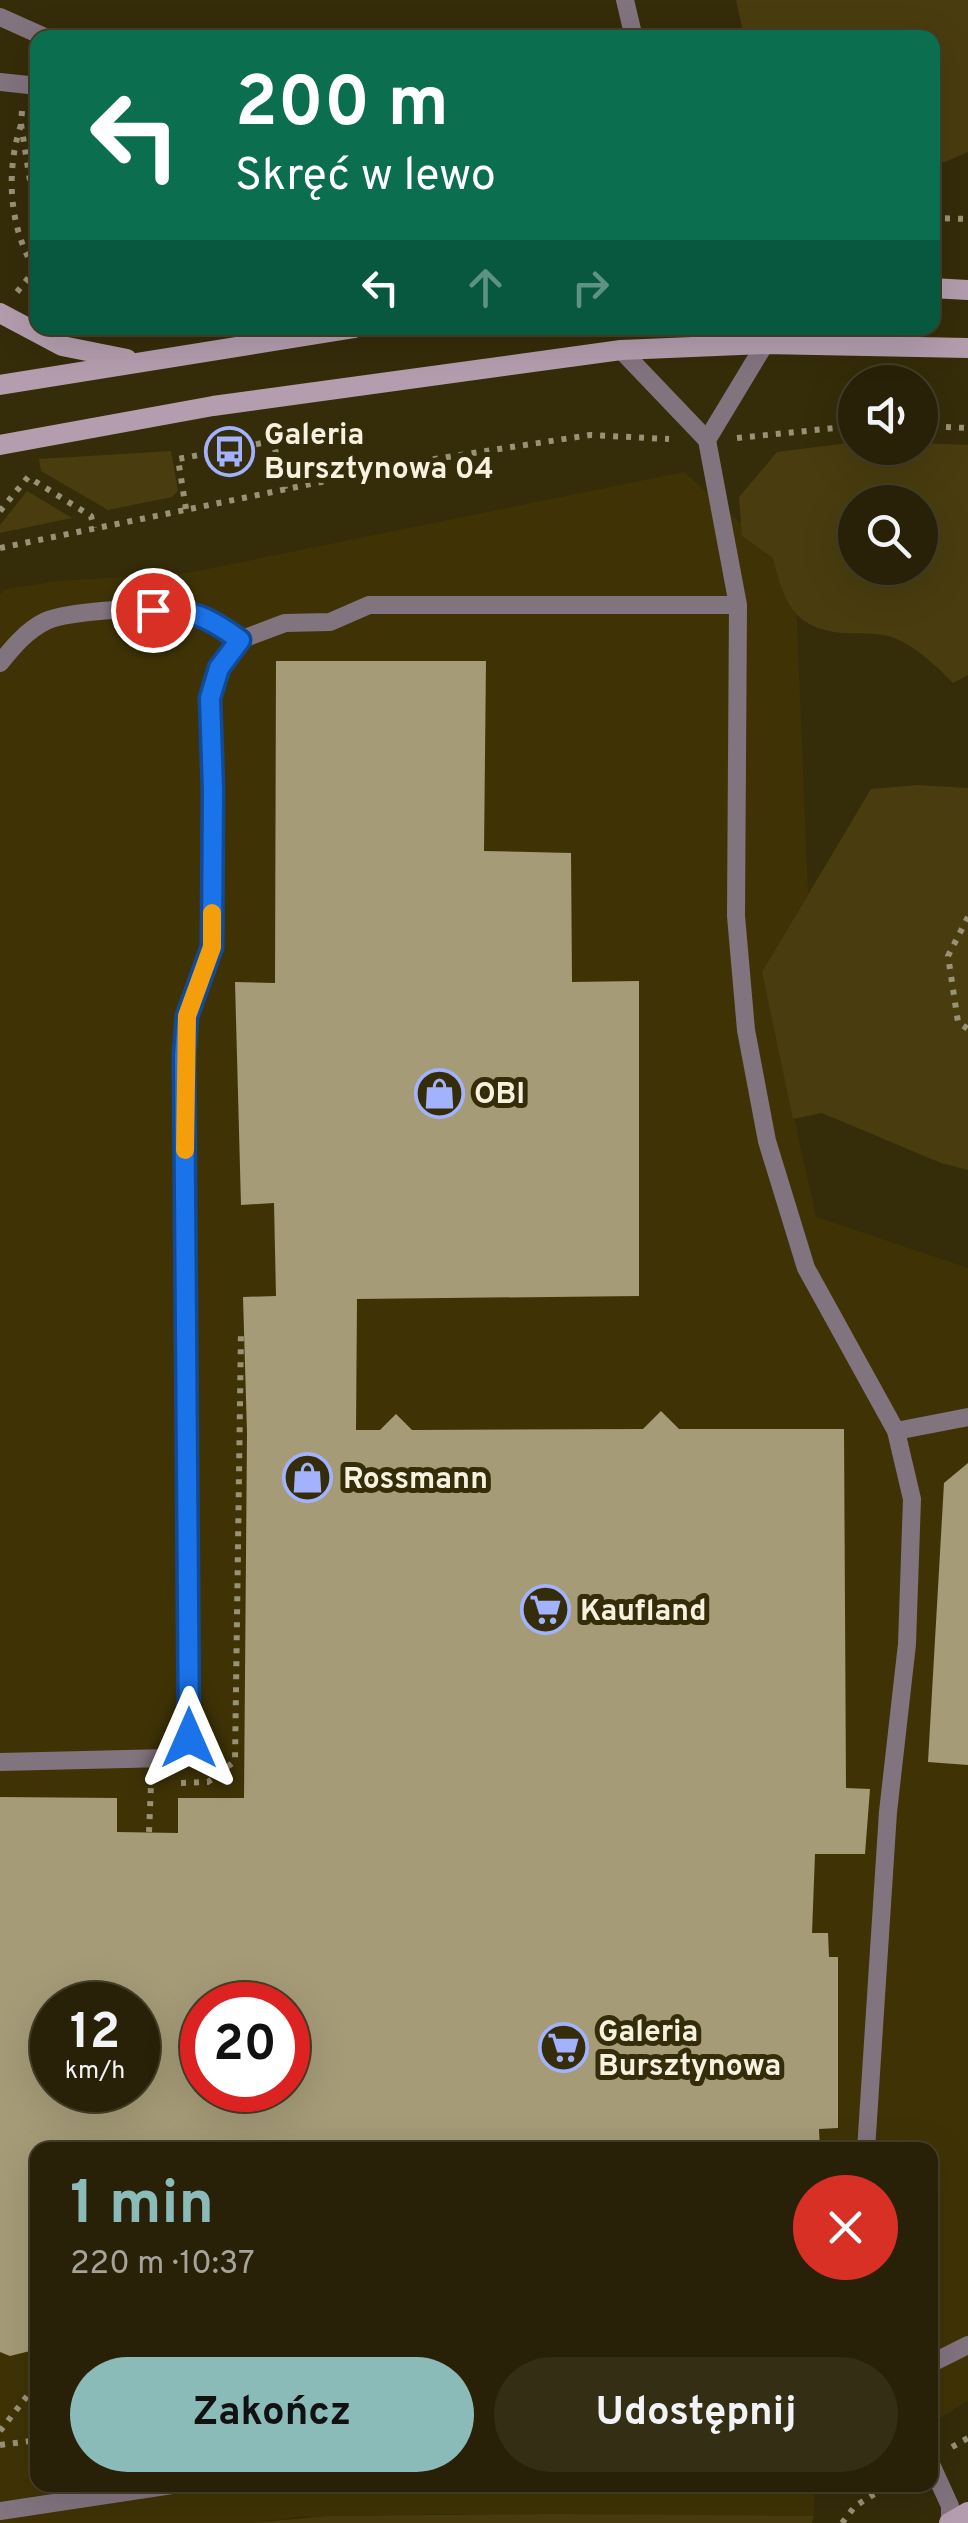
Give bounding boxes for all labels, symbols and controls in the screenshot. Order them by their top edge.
text: 200 m [235,62,449,151]
icon: left [70,70,200,200]
text: Skręć w lewo [235,149,496,206]
icon: left [353,260,408,315]
icon: ahead [458,260,513,315]
icon: right [563,260,618,315]
map controls [838,365,938,585]
button: sound [838,365,938,465]
place label: Galeria Bursztynowa 04 [264,418,494,489]
bus stop icon: Galeria Bursztynowa 04 [203,425,255,477]
button: search [838,485,938,585]
pin [111,568,196,653]
icon: arrive [126,583,181,638]
shop icon: OBI [413,1067,465,1119]
place label: OBI [474,1077,525,1114]
shop icon: Rossmann [282,1452,334,1504]
place label: Rossmann [343,1462,488,1499]
supermarket icon: Kaufland [519,1584,571,1636]
place label: Kaufland [580,1594,707,1631]
position arrow [137,1686,241,1790]
speed limit sign: 20 [180,1982,310,2112]
text: 12 [70,2003,120,2066]
place label: Galeria Bursztynowa [598,2015,781,2086]
supermarket icon: Galeria Bursztynowa [537,2022,589,2074]
text: km/h [65,2056,125,2088]
text: 1 min [70,2169,214,2245]
button: close [793,2175,898,2280]
text: 220 m · 10:37 [70,2245,255,2285]
button: Zakończ [70,2357,474,2472]
button: Udostępnij [494,2357,898,2472]

